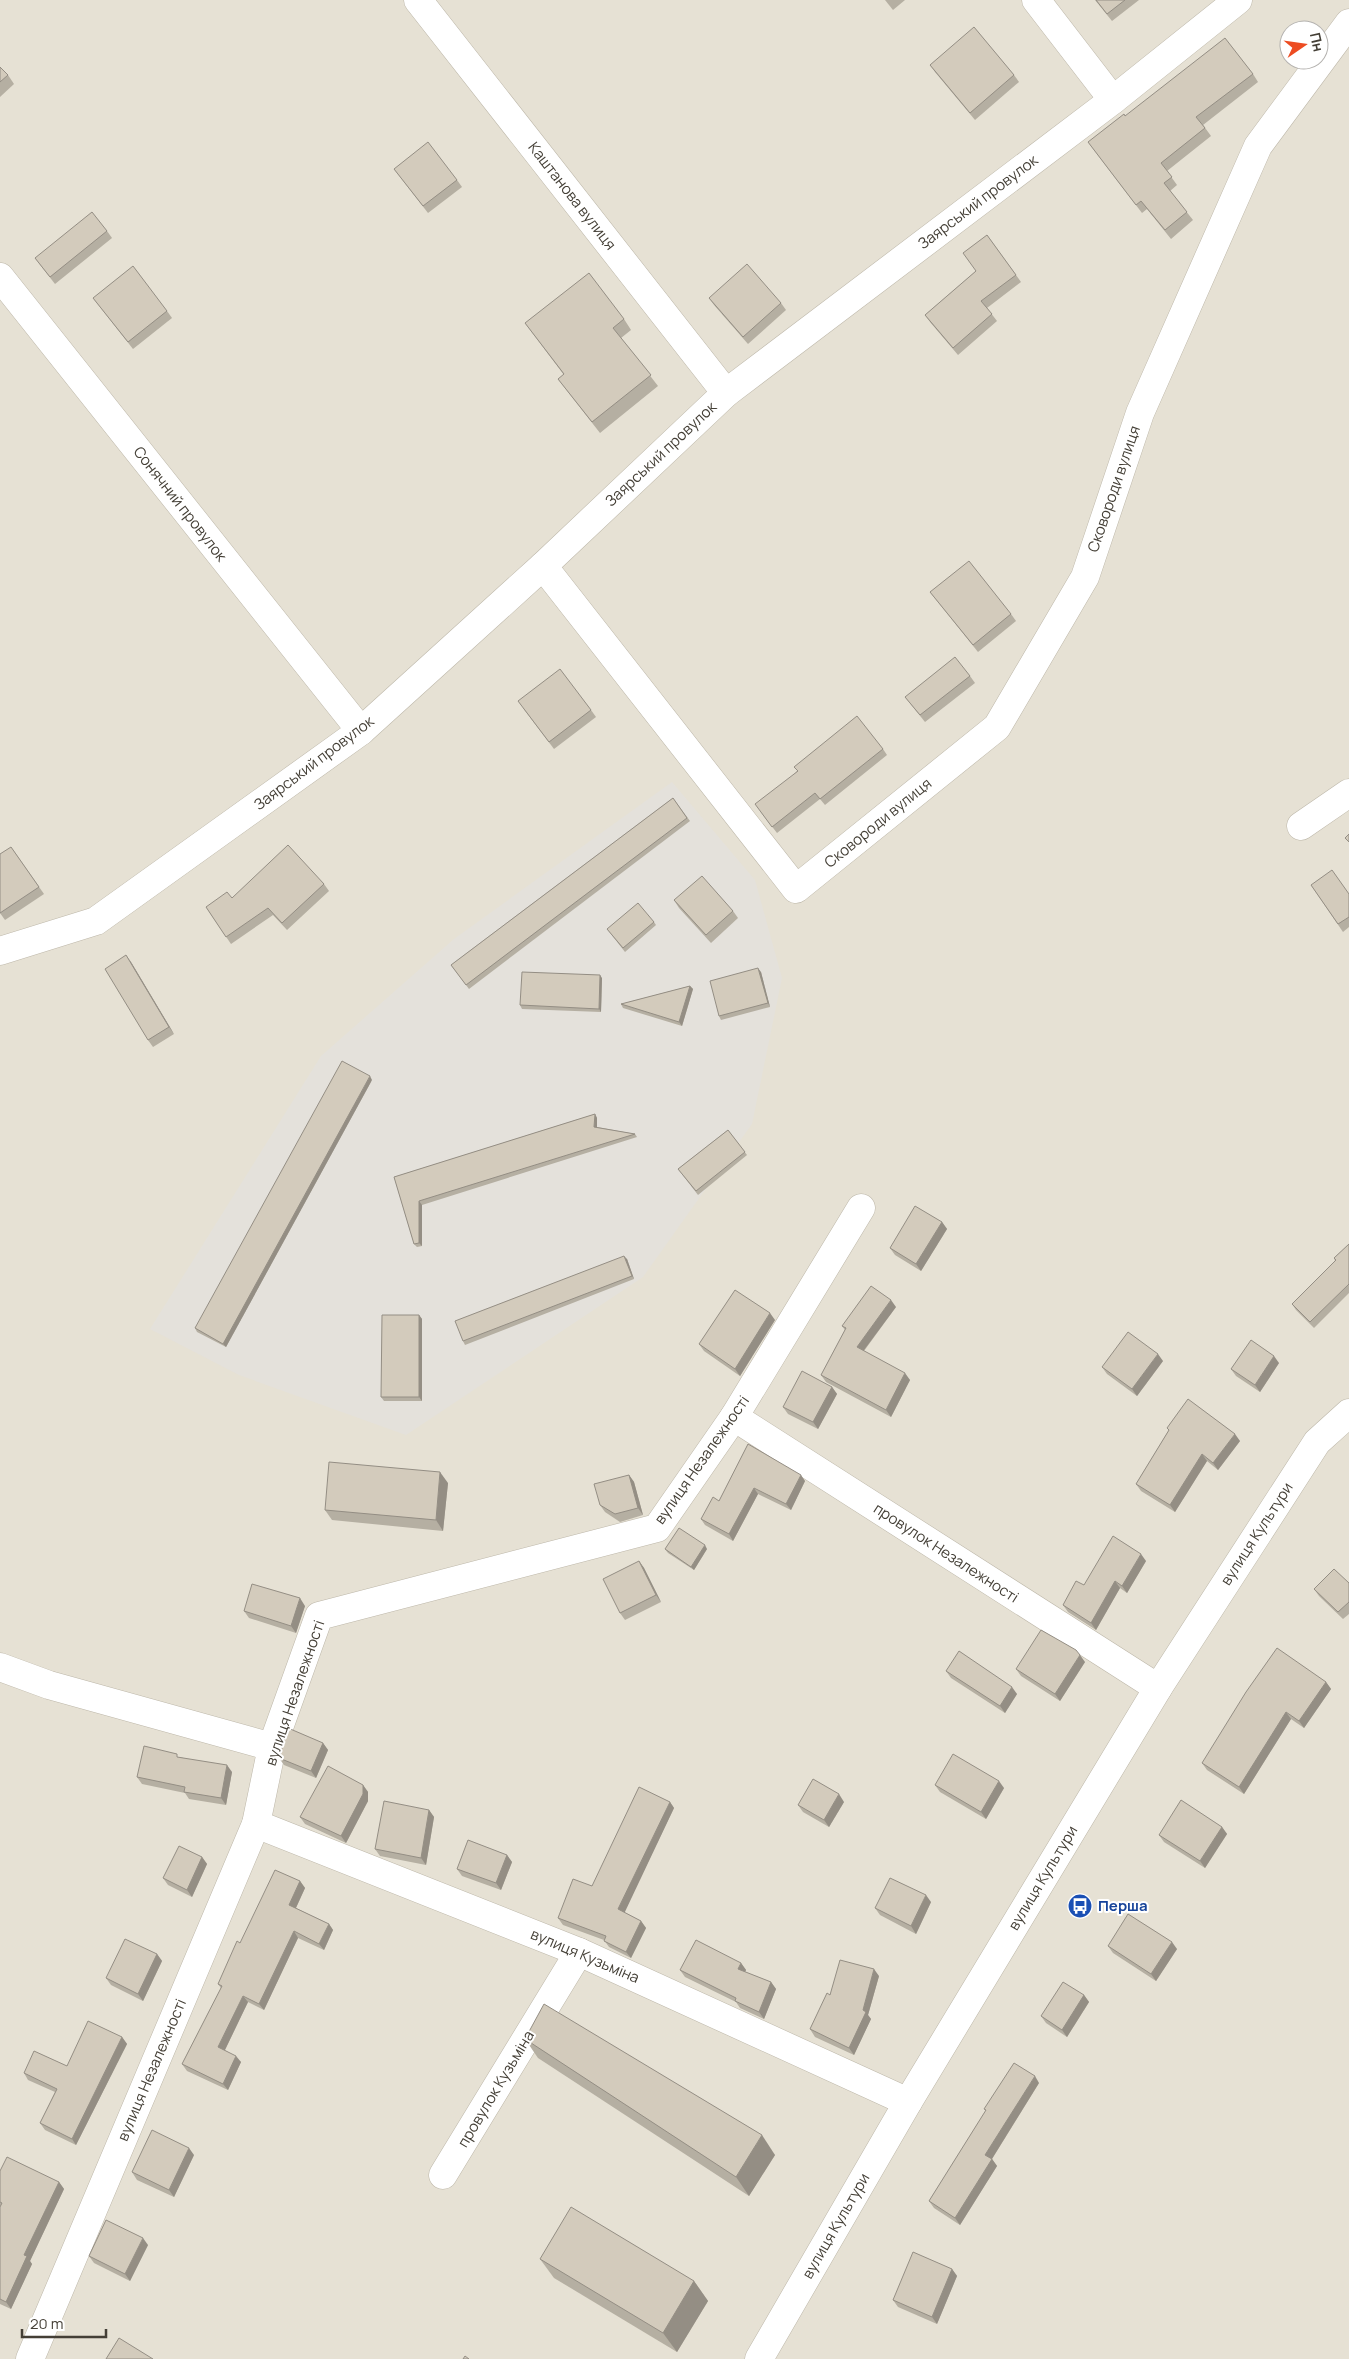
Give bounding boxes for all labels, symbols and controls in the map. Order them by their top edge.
north arrow [1279,20,1329,70]
text: Пн [1306,31,1329,53]
street label: Каштанова вулиця [524,137,621,254]
street label: Заярський провулок [913,149,1042,254]
street label: Заярський провулок [600,396,721,511]
street label: Сковороди вулиця [1082,423,1145,555]
street label: Сонячний провулок [129,442,232,566]
street label: Заярський провулок [249,710,378,815]
street label: Сковороди вулиця [820,773,936,872]
street label: вулиця Незалежності [649,1391,754,1528]
street label: вулиця Культури [1215,1478,1298,1589]
street label: провулок Незалежності [870,1498,1023,1607]
street label: вулиця Незалежності [260,1617,329,1768]
street label: вулиця Культури [1003,1821,1082,1934]
bus stop icon: Перша [1067,1893,1093,1919]
place label: Перша [1098,1895,1148,1916]
street label: вулиця Кузьміна [528,1923,643,1988]
street label: вулиця Незалежності [112,1995,191,2144]
street label: провулок Кузьміна [452,2026,539,2151]
street label: вулиця Культури [797,2169,874,2282]
scale bar [22,2306,106,2338]
text: 20 m [30,2313,63,2334]

